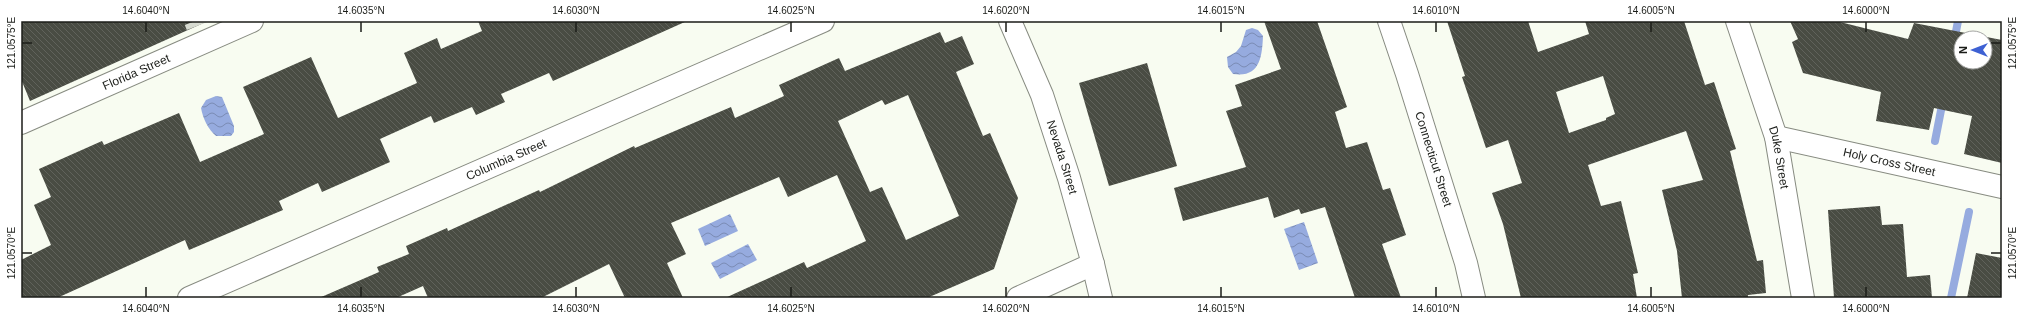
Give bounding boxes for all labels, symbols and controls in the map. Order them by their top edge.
text: 14.6040°N [122,5,170,16]
text: 14.6035°N [337,5,385,16]
text: 14.6030°N [552,5,600,16]
text: 14.6025°N [767,5,815,16]
text: 14.6020°N [982,5,1030,16]
text: 14.6015°N [1197,5,1245,16]
text: 14.6010°N [1412,5,1460,16]
text: 14.6005°N [1627,5,1675,16]
text: 14.6000°N [1842,5,1890,16]
text: 121.0575°E [6,16,17,69]
text: 121.0575°E [2007,16,2018,69]
north arrow [1953,30,1993,70]
text: N [1957,46,1969,54]
street label: Florida Street [100,51,173,93]
street label: Connecticut Street [1412,110,1455,209]
street label: Nevada Street [1044,118,1080,196]
street label: Duke Street [1766,124,1792,190]
street label: Columbia Street [464,136,549,183]
street label: Holy Cross Street [1842,145,1937,179]
text: 121.0570°E [6,226,17,279]
text: 121.0570°E [2007,226,2018,279]
text: 14.6040°N [122,303,170,314]
text: 14.6035°N [337,303,385,314]
text: 14.6030°N [552,303,600,314]
text: 14.6025°N [767,303,815,314]
text: 14.6020°N [982,303,1030,314]
text: 14.6015°N [1197,303,1245,314]
text: 14.6010°N [1412,303,1460,314]
text: 14.6005°N [1627,303,1675,314]
text: 14.6000°N [1842,303,1890,314]

